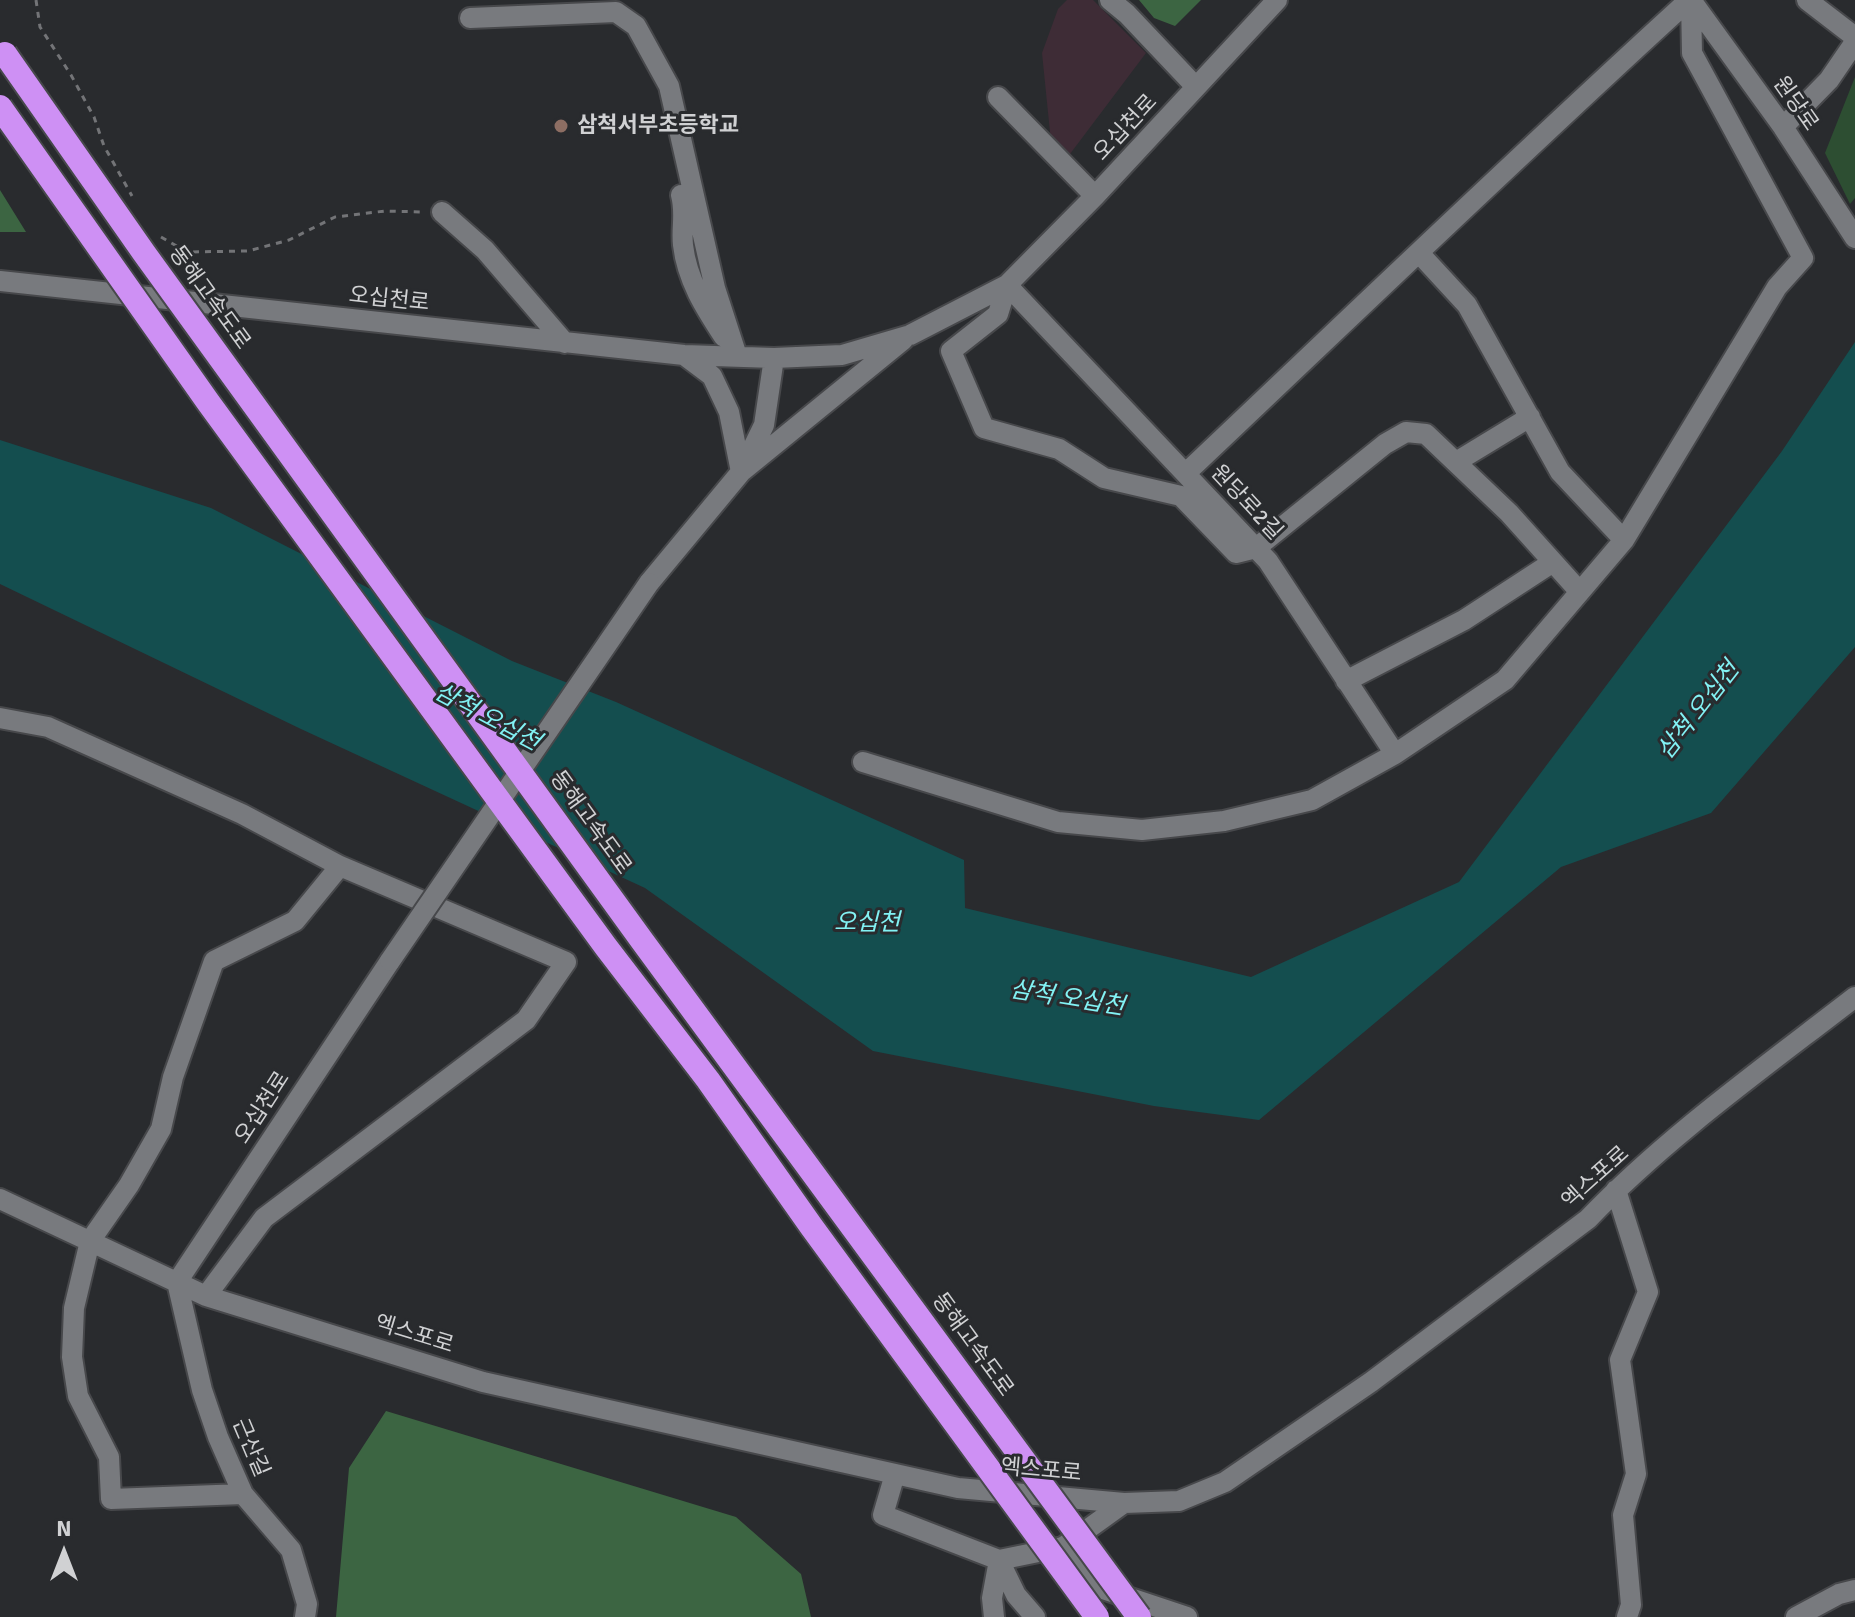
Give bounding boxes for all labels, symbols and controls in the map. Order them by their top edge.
street label: 원당로 [1767,72,1823,136]
street label: 오십천로 [1089,89,1163,167]
place label: 삼척서부초등학교 [577,113,739,139]
marker: 삼척서부초등학교 [552,117,570,135]
street label: 동해고속도로 [163,241,255,355]
street label: 오십천로 [347,283,431,317]
street label: 원당로2길 [1205,460,1287,546]
water label: 삼척 오십천 [1652,657,1746,765]
water label: 삼척 오십천 [429,678,545,758]
street label: 동해고속도로 [544,766,636,880]
water label: 오십천 [834,910,900,938]
water label: 삼척 오십천 [1008,976,1126,1022]
street label: 오십천로 [230,1067,296,1149]
street label: 엑스포로 [1557,1141,1635,1215]
street label: 동해고속도로 [926,1288,1018,1402]
street label: 엑스포로 [371,1311,457,1359]
street label: 근산길 [226,1415,274,1481]
street label: 엑스포로 [1000,1454,1082,1488]
north arrow [24,1513,104,1593]
text: N [56,1515,72,1542]

